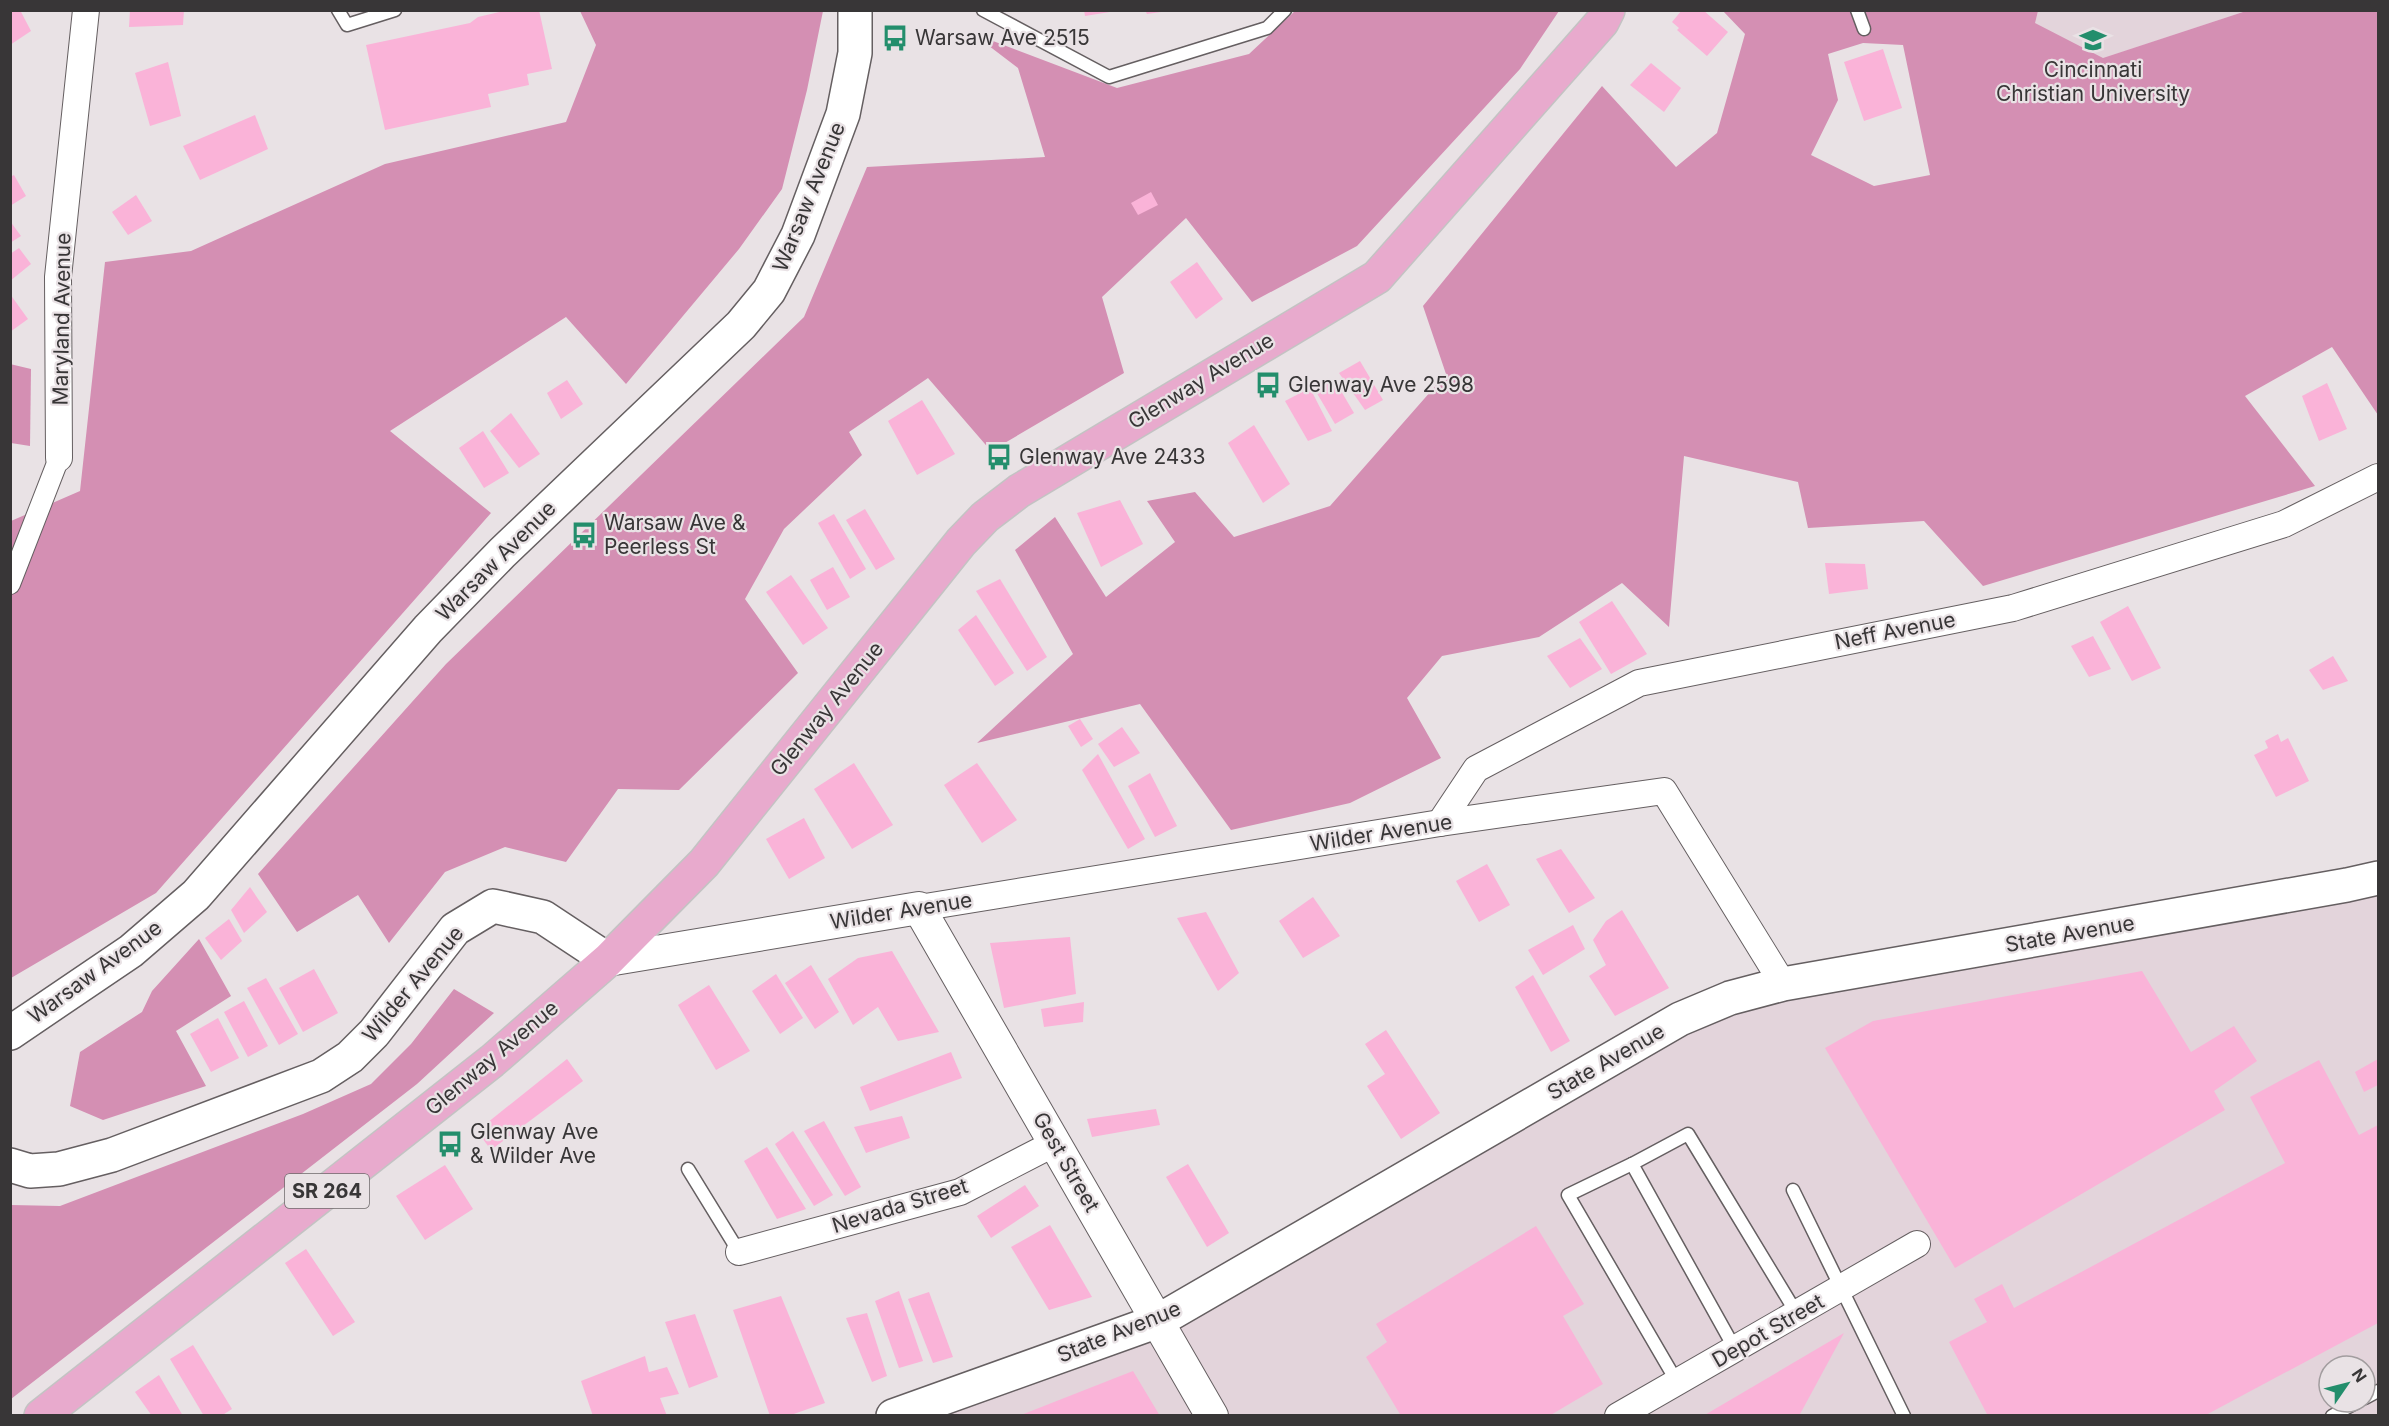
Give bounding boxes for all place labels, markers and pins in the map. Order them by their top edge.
bus stop icon: Warsaw Ave 2515 [880,23,910,53]
place label: Warsaw Ave 2515 [915,25,1090,50]
school or university icon: Cincinnati Christian University [2078,25,2108,55]
place label: Cincinnati Christian University [1996,57,2190,106]
bus stop icon: Glenway Ave 2598 [1253,370,1283,400]
place label: Glenway Ave 2598 [1288,372,1474,397]
bus stop icon: Glenway Ave 2433 [984,442,1014,472]
place label: Glenway Ave 2433 [1019,444,1205,469]
place label: Warsaw Ave & Peerless St [604,510,746,559]
bus stop icon: Warsaw Ave & Peerless St [569,520,599,550]
place label: Glenway Ave & Wilder Ave [470,1119,598,1168]
bus stop icon: Glenway Ave & Wilder Ave [435,1129,465,1159]

